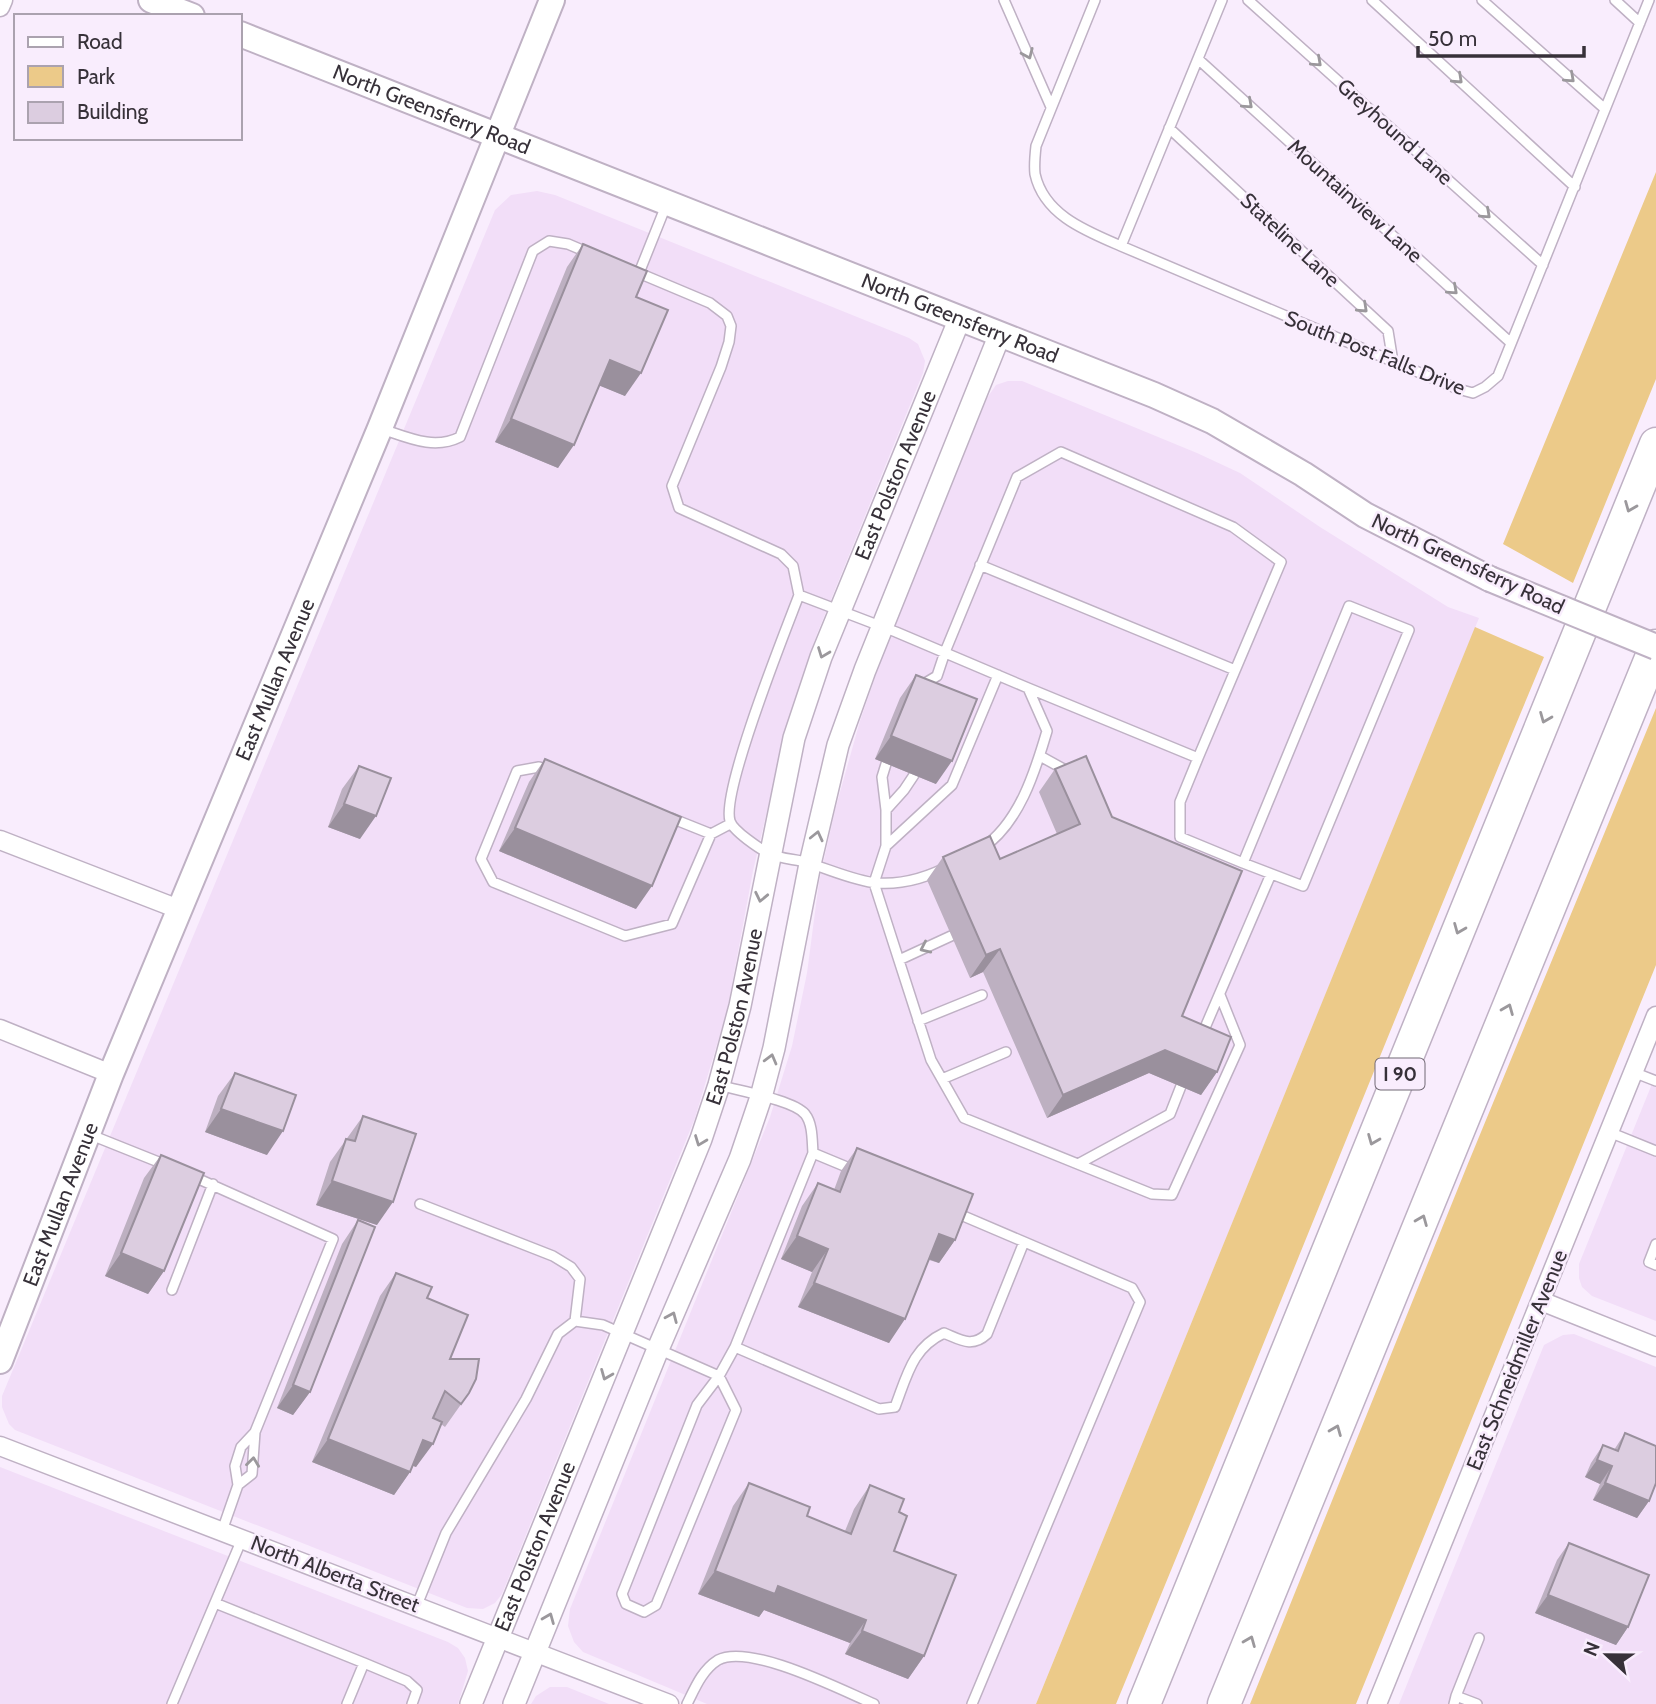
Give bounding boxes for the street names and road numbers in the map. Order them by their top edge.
street label: North Greensferry Road [330,59,534,159]
street label: Greyhound Lane [1332,73,1458,190]
street label: Mountainview Lane [1283,134,1428,268]
street label: Stateline Lane [1236,187,1345,292]
street label: North Greensferry Road [858,268,1062,368]
street label: South Post Falls Drive [1281,305,1469,400]
street label: East Polston Avenue [849,386,941,563]
street label: North Greensferry Road [1368,508,1569,619]
street label: East Mullan Avenue [230,594,320,764]
street label: East Polston Avenue [700,926,767,1108]
road number: I 90 [1376,1058,1424,1090]
street label: East Mullan Avenue [17,1119,103,1289]
street label: East Schneidmiller Avenue [1461,1246,1572,1474]
street label: East Polston Avenue [489,1458,580,1635]
street label: North Alberta Street [247,1530,423,1617]

